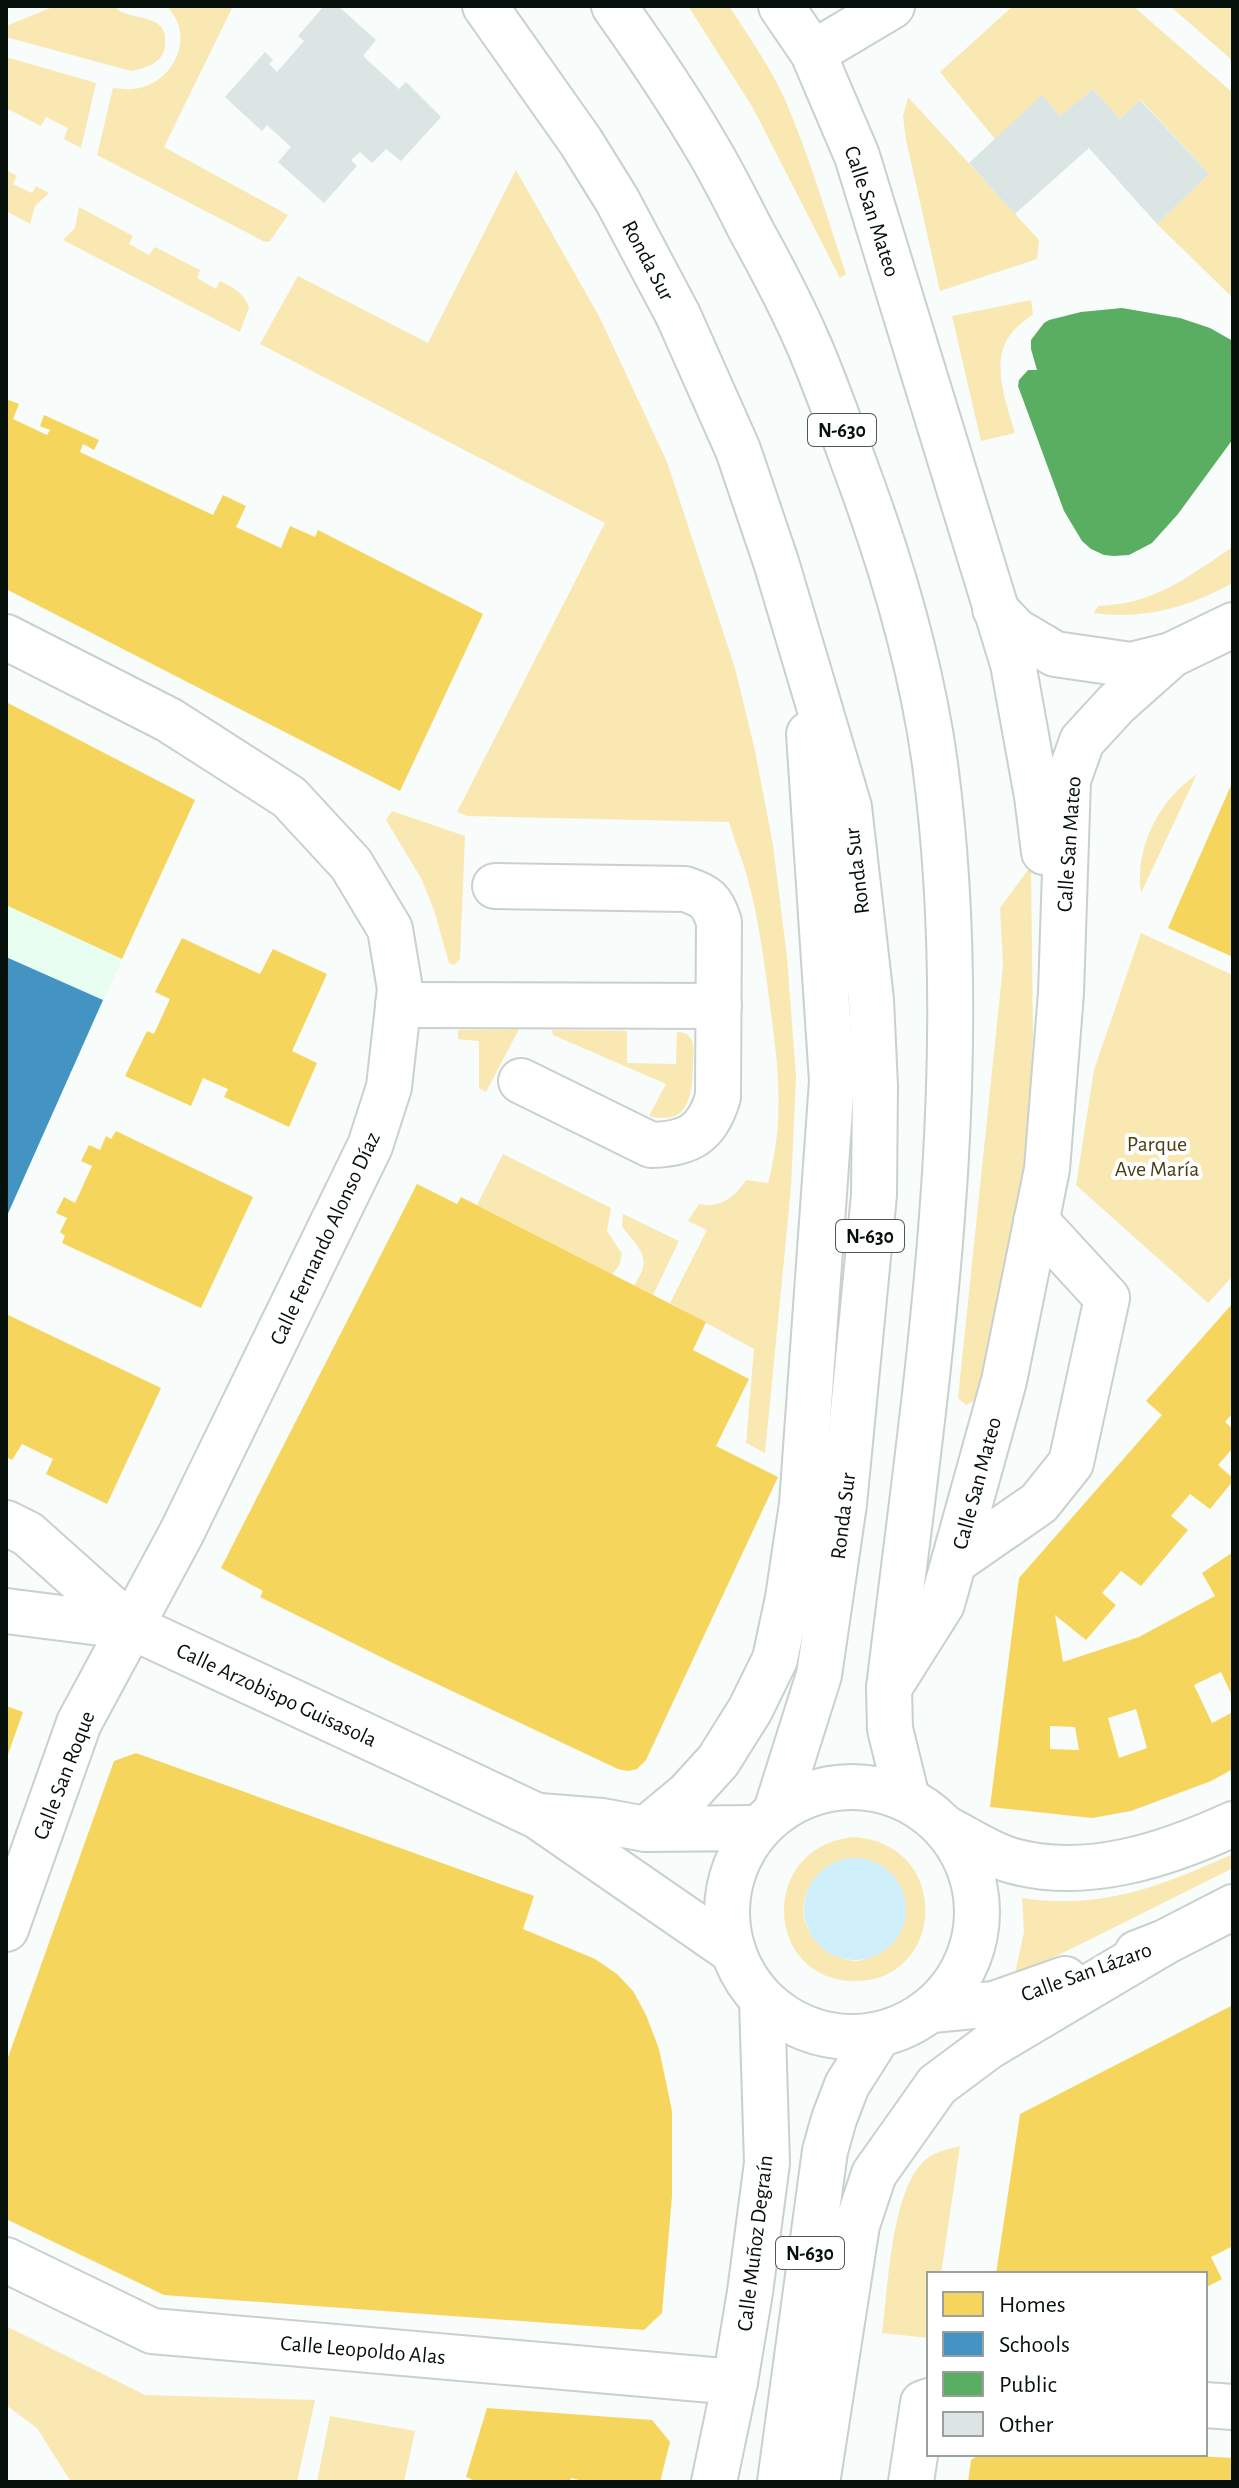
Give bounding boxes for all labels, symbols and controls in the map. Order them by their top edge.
street label: Calle San Mateo [841,143,904,279]
street label: Ronda Sur [618,217,678,304]
road number: N-630 [808,414,876,446]
street label: Calle San Mateo [1053,775,1085,913]
street label: Ronda Sur [841,826,873,915]
street label: Calle Fernando Alonso Díaz [266,1129,384,1348]
park label: Parque Ave María [1115,1133,1199,1180]
road number: N-630 [836,1220,904,1252]
street label: Calle San Mateo [949,1415,1005,1552]
street label: Ronda Sur [827,1472,859,1561]
street label: Calle Arzobispo Guisasola [173,1639,380,1751]
street label: Calle San Roque [29,1708,99,1843]
street label: Calle San Lázaro [1018,1938,1155,2006]
street label: Calle Muñoz Degraín [733,2154,777,2332]
road number: N-630 [776,2237,844,2269]
legend [927,2272,1207,2456]
text: Homes [999,2293,1066,2317]
street label: Calle Leopoldo Alas [279,2332,446,2368]
text: Schools [999,2333,1070,2357]
text: Public [999,2373,1057,2397]
text: Other [999,2413,1053,2437]

